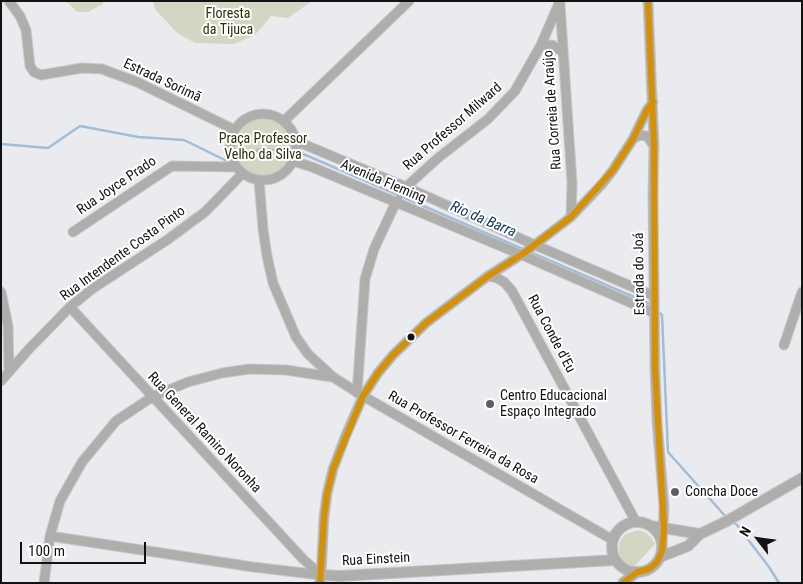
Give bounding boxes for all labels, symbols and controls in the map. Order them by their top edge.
park label: Floresta da Tijuca [203,6,253,38]
street label: Rua Correia de Araújo [540,50,566,170]
street label: Estrada Sorimã [120,56,204,106]
street label: Rua Professor Milward [400,80,506,174]
park label: Praça Professor Velho da Silva [219,131,307,164]
street label: Rua Joyce Prado [74,153,160,219]
street label: Avenida Fleming [338,156,428,208]
water label: Rio da Barra [447,198,519,242]
street label: Rua Intendente Costa Pinto [57,203,189,305]
street label: Estrada do Joá [631,232,649,316]
street label: Rua Conde d'Eu [523,292,579,376]
unlabelled marker [406,332,416,342]
street label: Rua General Ramiro Noronha [144,369,264,497]
street label: Rua Professor Ferreira da Rosa [385,388,541,488]
place label: Centro Educacional Espaço Integrado [500,388,607,421]
marker: Centro Educacional Espaço Integrado [484,398,496,410]
place label: Concha Doce [685,484,758,500]
marker: Concha Doce [669,486,681,498]
north arrow [733,514,783,564]
text: N [736,524,754,539]
scale bar [22,532,149,564]
text: 100 m [28,542,65,560]
street label: Rua Einstein [342,550,410,570]

